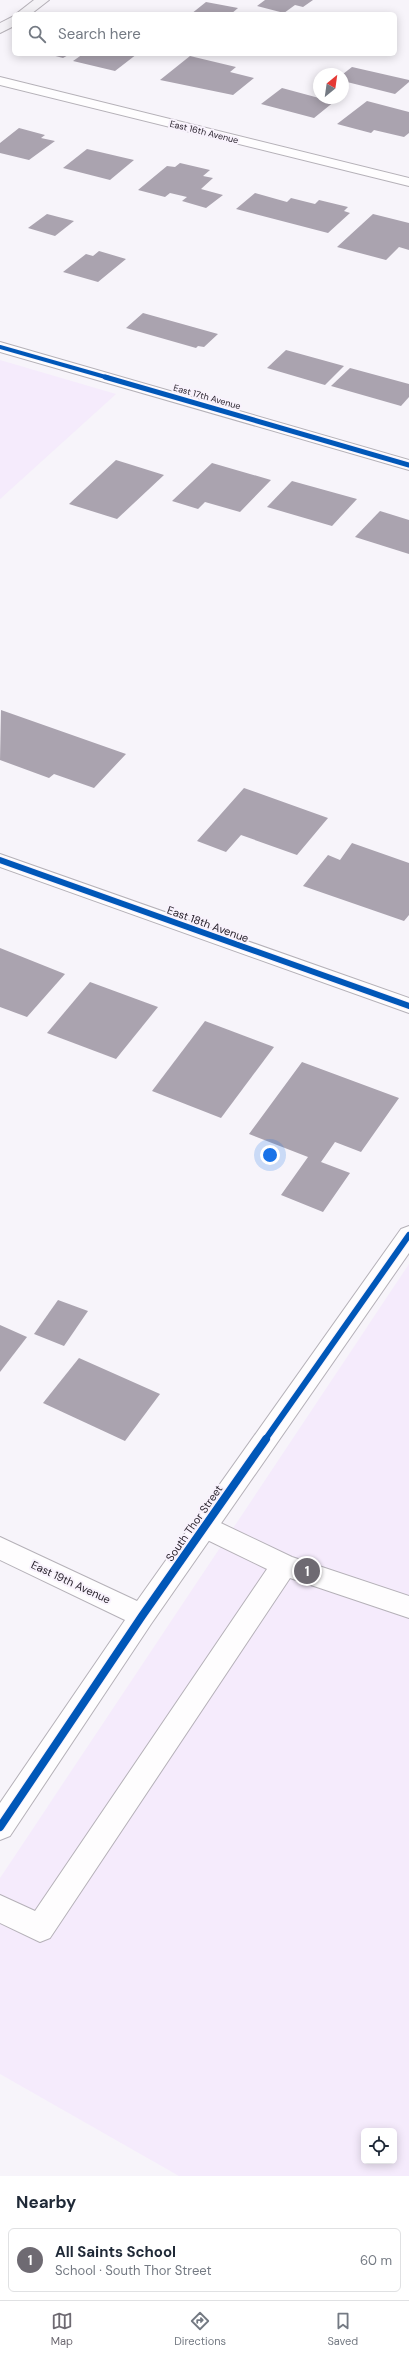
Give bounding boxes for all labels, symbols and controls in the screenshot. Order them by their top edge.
search box [12,12,397,56]
icon: search [26,23,48,45]
text: Search here [58,24,141,44]
north arrow [313,68,349,104]
street label: East 16th Avenue [168,118,240,146]
street label: East 17th Avenue [172,382,242,412]
street label: East 18th Avenue [165,903,251,945]
your location [260,1145,280,1165]
street label: South Thor Street [162,1482,226,1564]
pin: 1 [294,1556,320,1586]
street label: East 19th Avenue [29,1557,113,1607]
map controls [361,2128,397,2164]
button: locate [361,2128,397,2164]
text: Nearby [16,2191,76,2213]
text: All Saints School [55,2242,176,2262]
text: 1 [28,2252,32,2269]
text: 60 m [360,2252,392,2269]
text: School · South Thor Street [55,2262,212,2279]
tab: Map [51,2310,73,2348]
tab: Directions [174,2310,226,2348]
tab: Saved [327,2310,358,2348]

